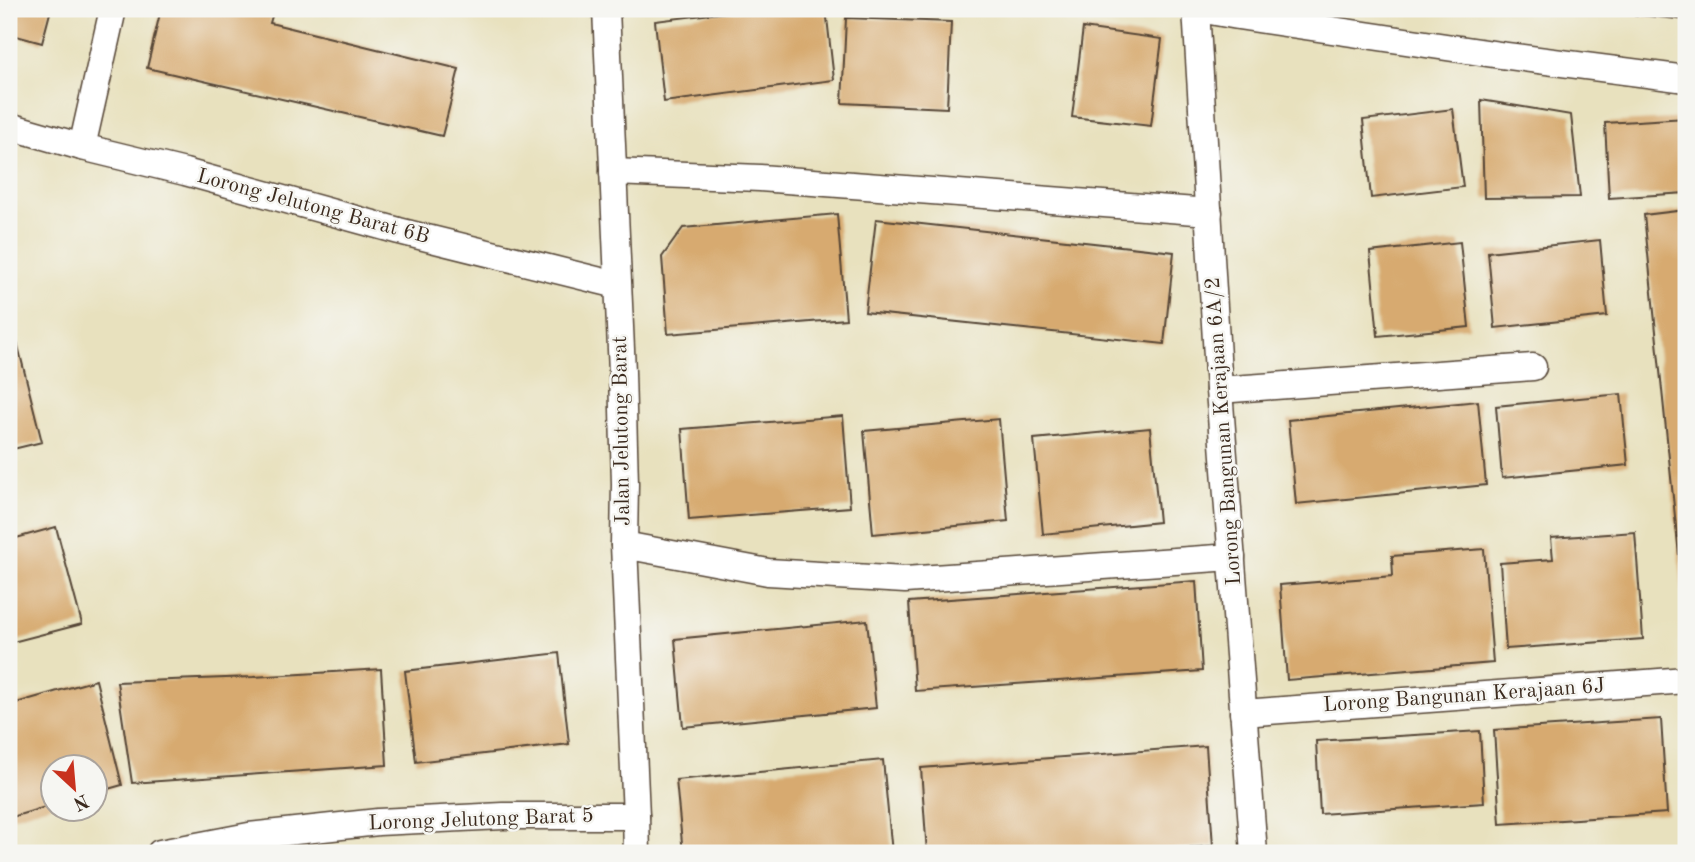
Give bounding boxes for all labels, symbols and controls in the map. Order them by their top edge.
street label: Lorong Jelutong Barat 6B [194,166,432,248]
street label: Lorong Bangunan Kerajaan 6A/2 [1203,276,1245,586]
street label: Jalan Jelutong Barat [610,336,634,526]
street label: Lorong Bangunan Kerajaan 6J [1322,676,1606,716]
north arrow [38,754,108,824]
text: N [69,789,91,813]
street label: Lorong Jelutong Barat 5 [368,806,594,834]

